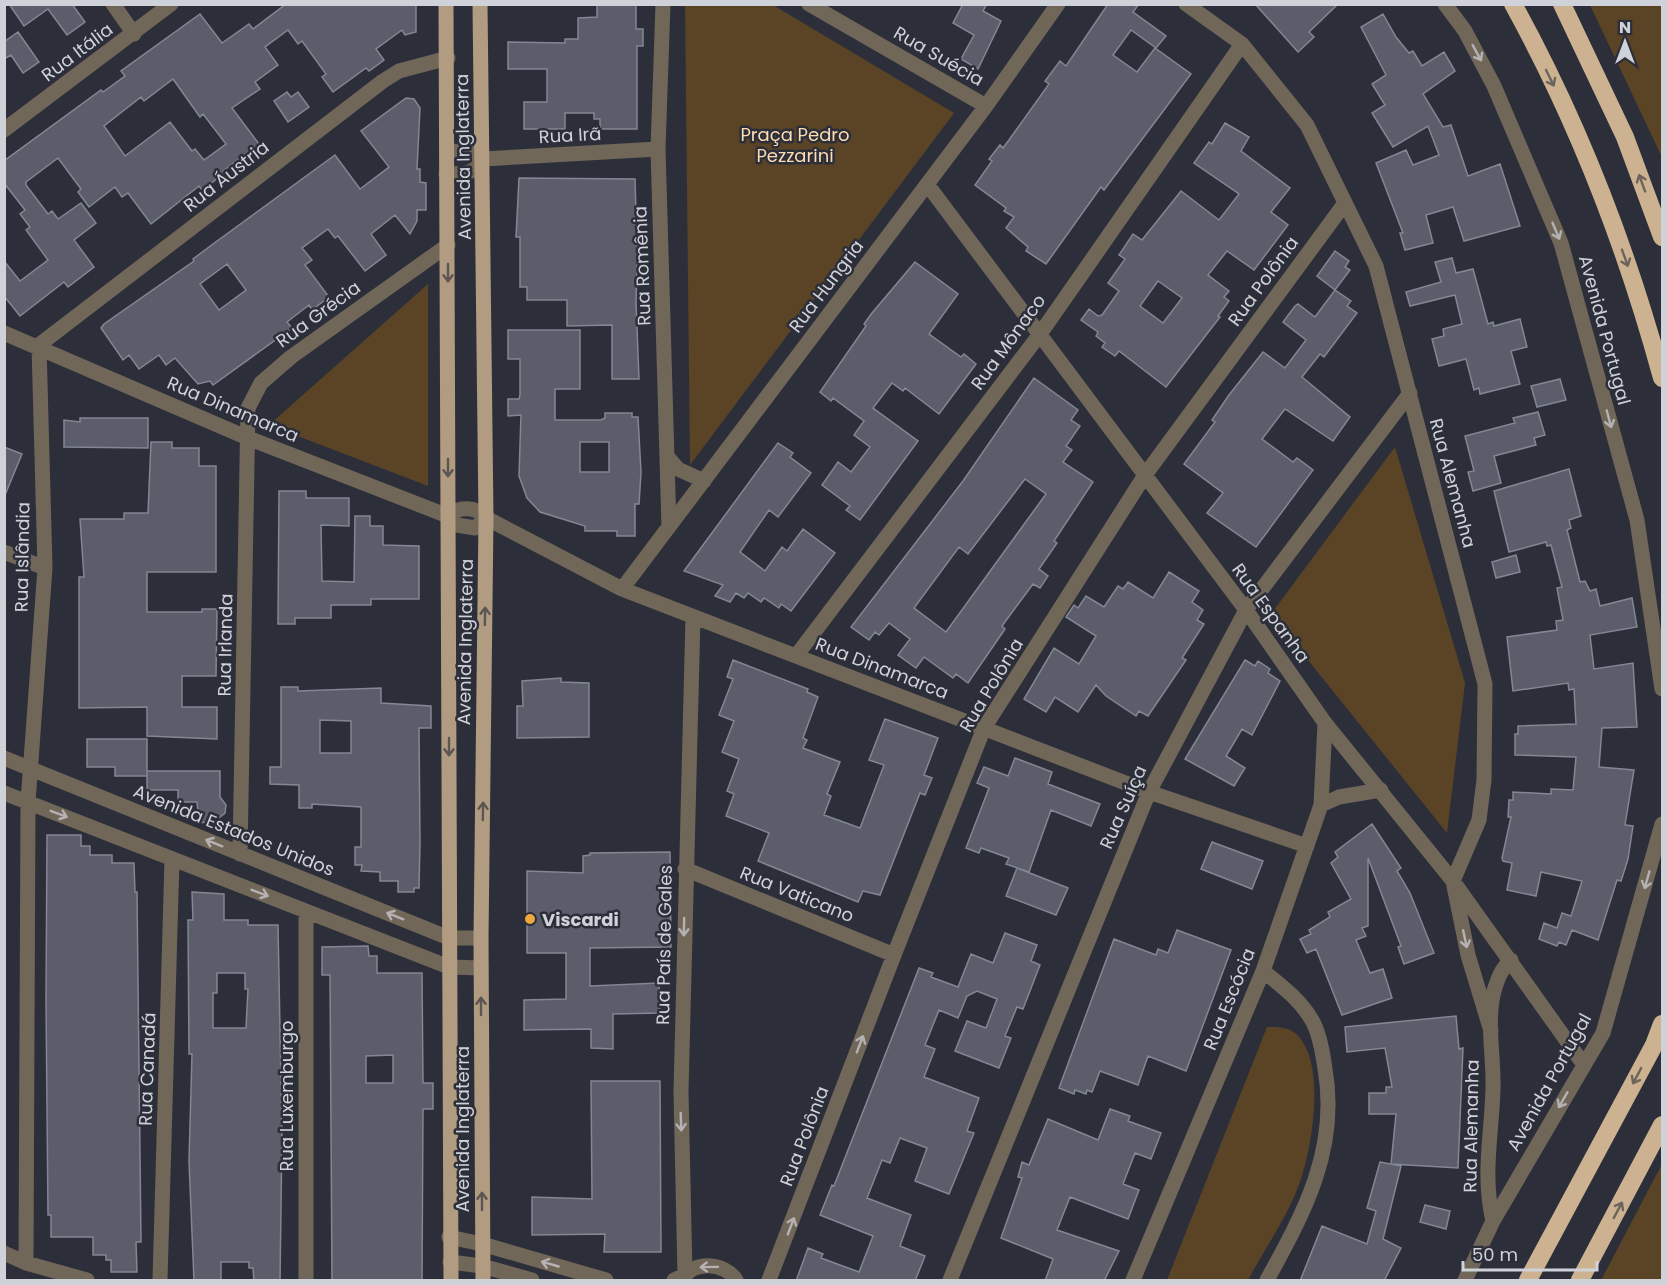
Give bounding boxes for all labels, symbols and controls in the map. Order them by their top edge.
north arrow [1595,12,1655,72]
text: N [1619,16,1631,39]
street label: Rua Itália [36,17,118,87]
street label: Rua Suécia [889,20,989,92]
one-way arrow [1472,44,1483,62]
one-way arrow [1544,69,1556,87]
street label: Avenida Inglaterra [449,74,477,240]
street label: Rua Irã [538,121,602,149]
park label: Praça Pedro Pezzarini [740,122,850,168]
street label: Rua Áustria [178,135,274,217]
one-way arrow [1636,174,1647,192]
street label: Rua Romênia [627,206,657,326]
one-way arrow [1551,222,1562,240]
street label: Rua Polônia [1222,231,1304,331]
street label: Rua Hungria [783,234,869,338]
one-way arrow [1620,248,1631,267]
street label: Avenida Portugal [1573,252,1637,408]
one-way arrow [442,262,454,282]
street label: Rua Grécia [271,275,365,353]
street label: Rua Mônaco [965,289,1051,395]
street label: Rua Dinamarca [163,370,303,448]
one-way arrow [1604,409,1615,428]
street label: Rua Alemanha [1424,415,1482,551]
one-way arrow [442,457,454,477]
street label: Rua Islândia [9,502,35,612]
street label: Rua Espanha [1226,558,1316,668]
street label: Avenida Inglaterra [451,559,479,725]
street label: Rua Irlanda [212,593,238,697]
one-way arrow [479,607,491,627]
street label: Rua Dinamarca [812,631,952,705]
street label: Rua Polônia [953,633,1029,737]
one-way arrow [443,736,455,756]
street label: Rua Suíça [1093,761,1153,853]
street label: Avenida Estados Unidos [130,778,338,882]
one-way arrow [477,802,489,822]
one-way arrow [49,809,68,820]
one-way arrow [205,837,224,848]
street label: Rua Vaticano [736,860,858,928]
street label: Rua País de Gales [650,865,678,1025]
one-way arrow [1641,870,1652,889]
one-way arrow [250,888,269,899]
place label: Viscardi [542,907,619,932]
one-way arrow [386,910,405,921]
marker: Viscardi [523,912,537,926]
one-way arrow [678,917,689,937]
one-way arrow [1459,929,1471,948]
street label: Rua Escócia [1197,944,1261,1054]
one-way arrow [475,997,487,1017]
street label: Avenida Portugal [1501,1009,1597,1155]
street label: Rua Canadá [133,1012,161,1126]
street label: Rua Luxemburgo [274,1020,299,1172]
one-way arrow [855,1035,866,1054]
street label: Avenida Inglaterra [450,1046,475,1212]
street label: Rua Alemanha [1457,1059,1485,1193]
one-way arrow [1631,1067,1642,1085]
street label: Rua Polônia [773,1082,835,1190]
one-way arrow [1557,1091,1569,1108]
one-way arrow [676,1112,687,1132]
one-way arrow [476,1192,488,1212]
one-way arrow [1613,1202,1624,1220]
one-way arrow [786,1217,797,1236]
scale bar [1463,1234,1596,1272]
text: 50 m [1472,1242,1518,1267]
one-way arrow [541,1258,560,1269]
one-way arrow [700,1262,719,1273]

